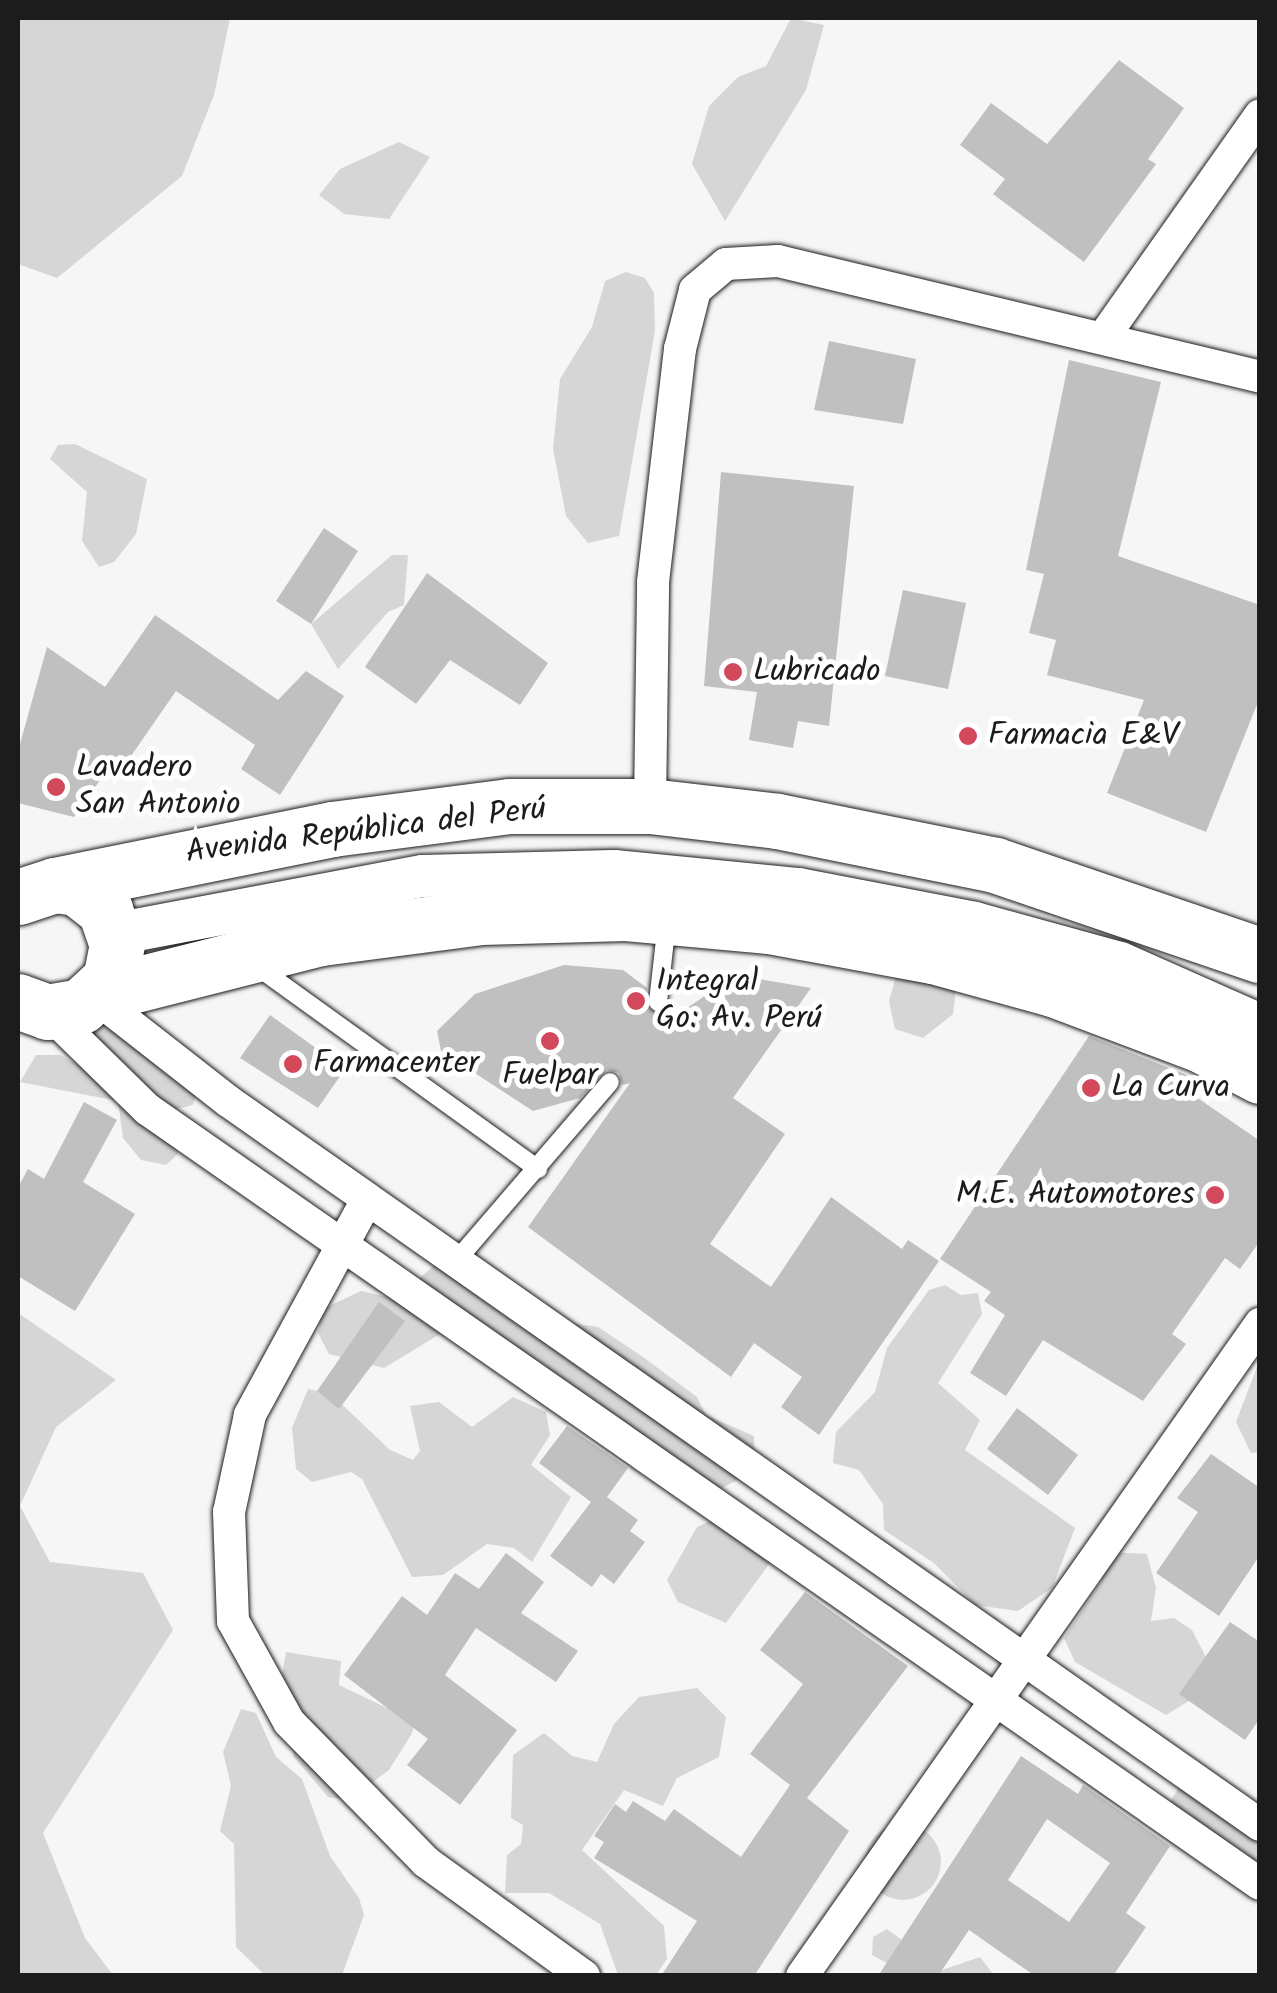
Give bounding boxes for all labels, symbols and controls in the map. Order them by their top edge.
place label: Lubricado [753,653,881,691]
marker: Lubricado [722,661,744,683]
place label: Farmacia E&V [988,717,1179,755]
marker: Farmacia E&V [957,725,979,747]
place label: Lavadero San Antonio [76,750,240,825]
marker: Lavadero San Antonio [45,776,67,798]
street label: Avenida República del Perú [184,791,548,873]
place label: Integral Go: Av. Perú [656,964,822,1039]
marker: Integral Go: Av. Perú [625,990,647,1012]
marker: Fuelpar [539,1030,561,1052]
place label: Farmacenter [313,1045,479,1083]
marker: Farmacenter [282,1053,304,1075]
place label: Fuelpar [502,1057,598,1095]
place label: La Curva [1111,1069,1230,1107]
marker: La Curva [1080,1077,1102,1099]
place label: M.E. Automotores [956,1176,1195,1214]
marker: M.E. Automotores [1204,1184,1226,1206]

